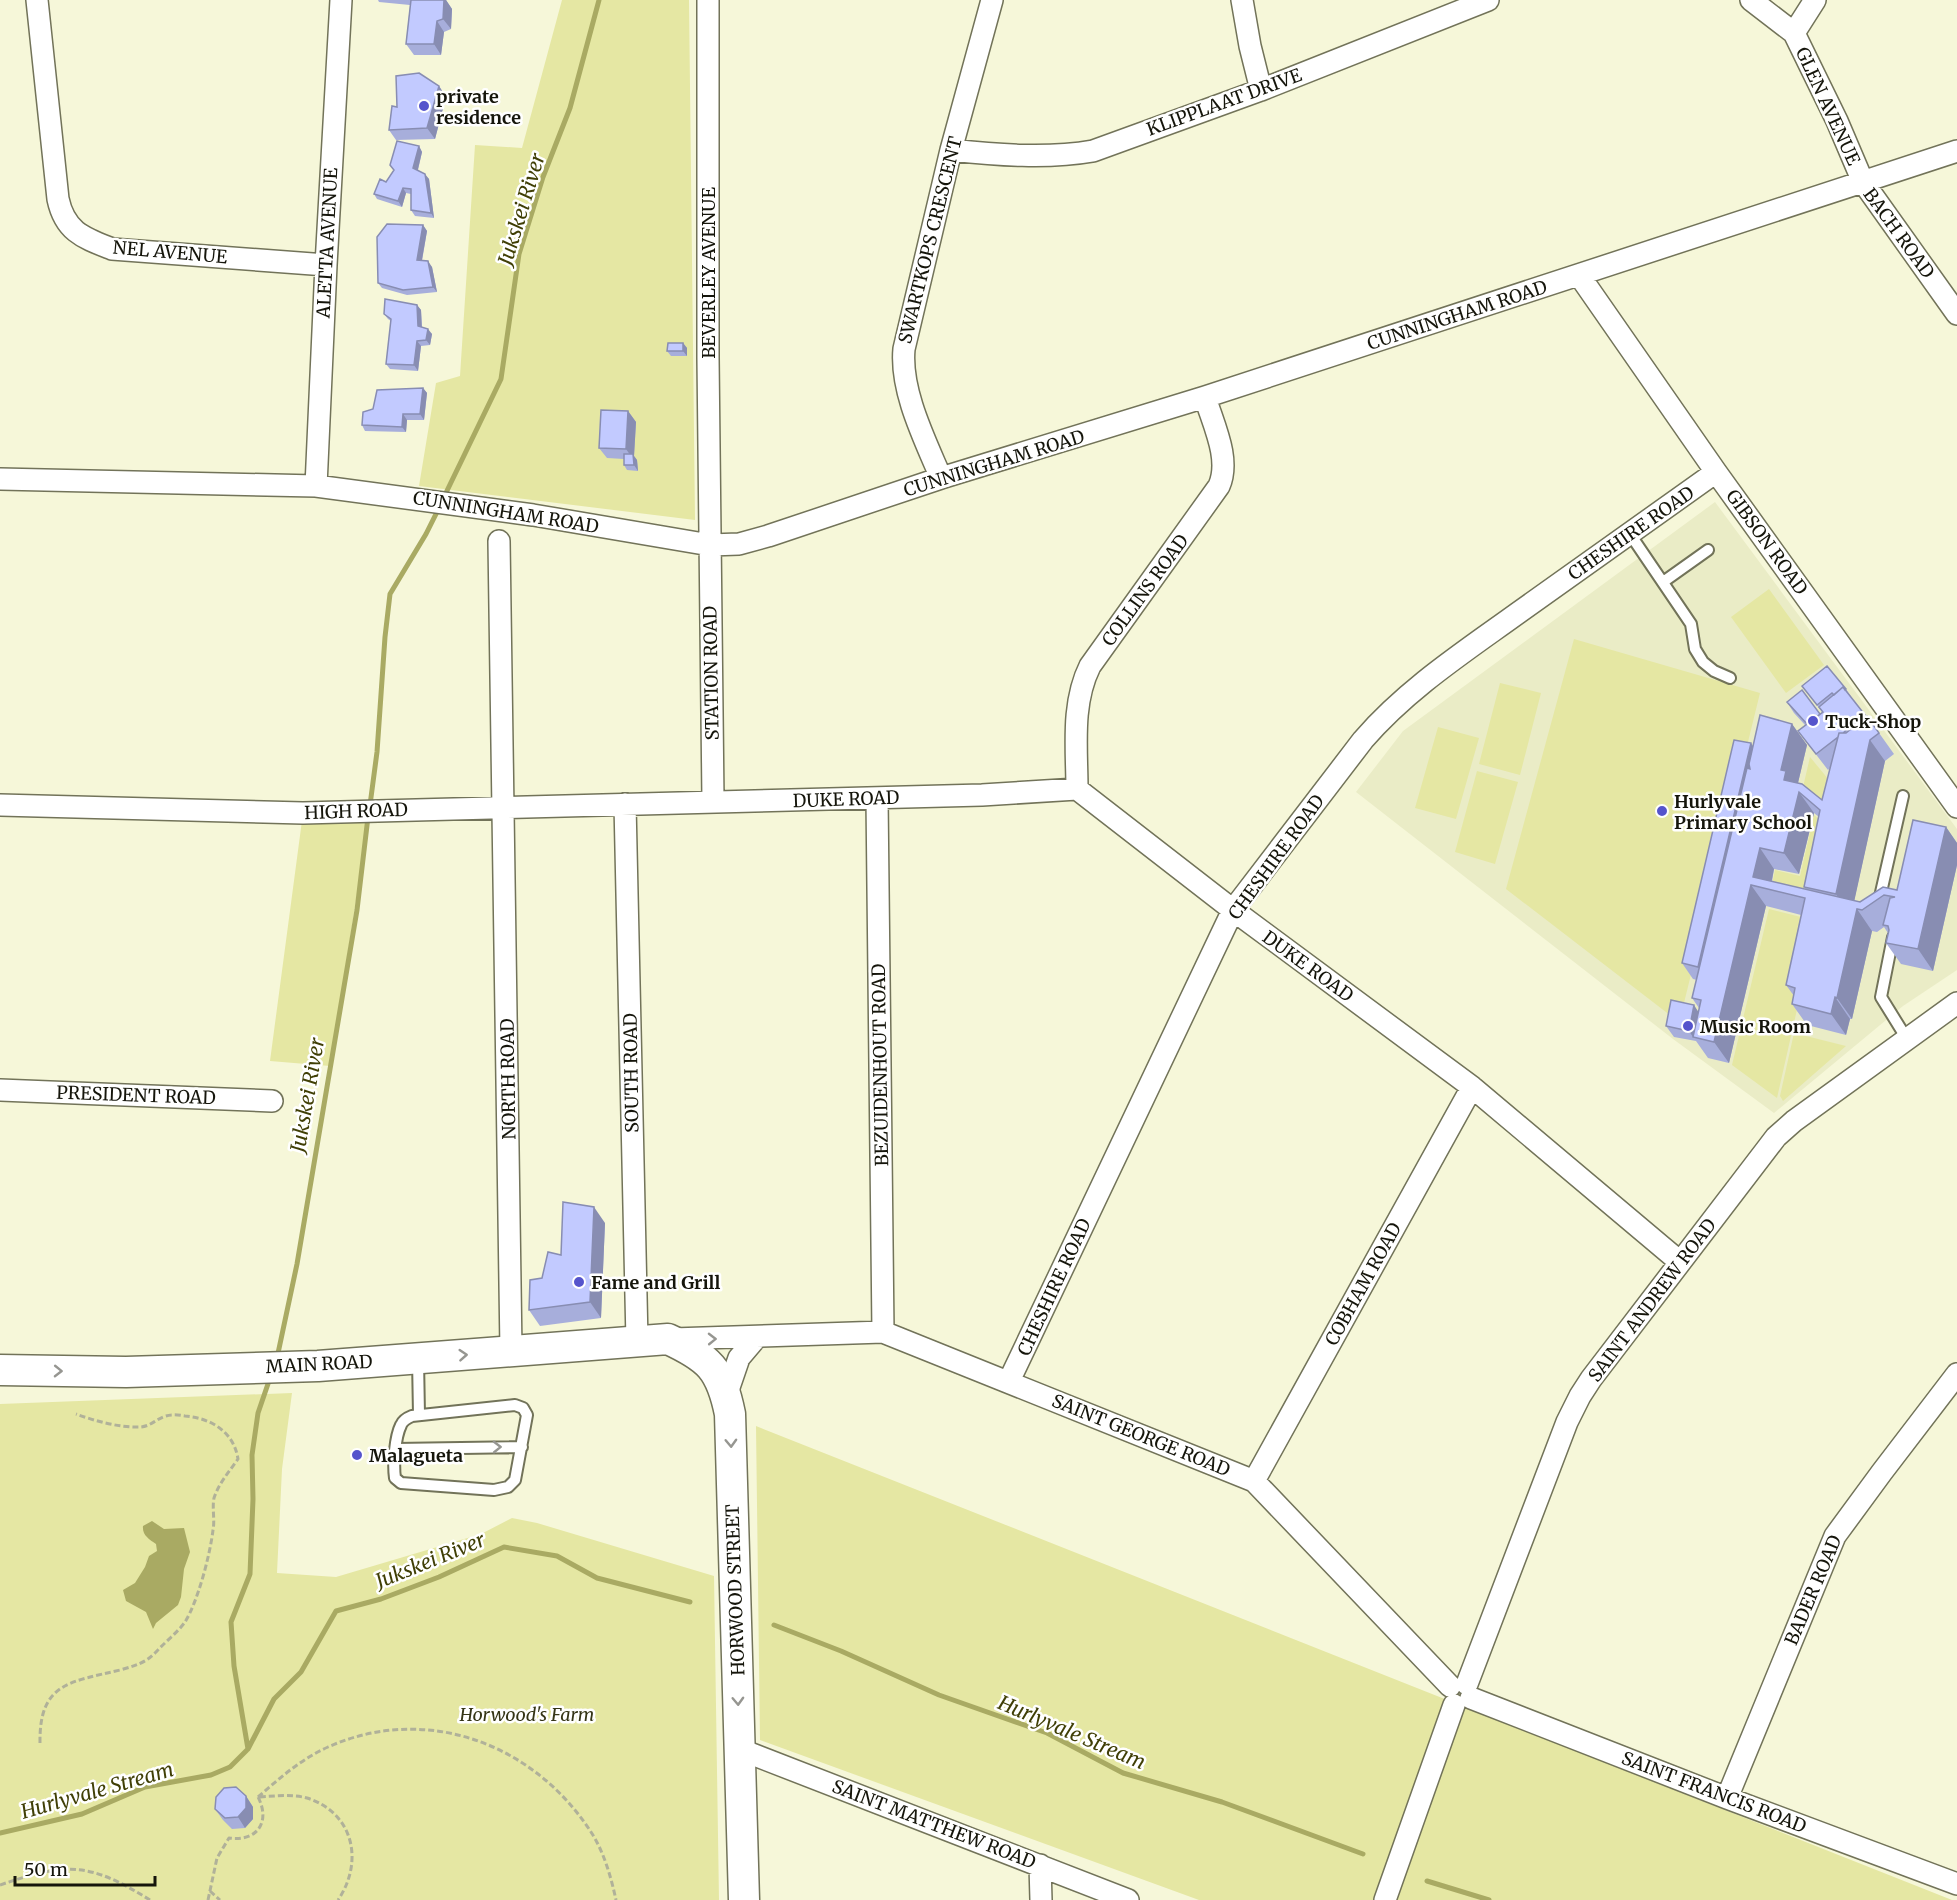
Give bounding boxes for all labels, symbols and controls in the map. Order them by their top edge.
street label: GLEN AVENUE [1791,43,1866,169]
street label: KLIPPLAAT DRIVE [1143,63,1305,141]
place label: private residence [436,85,521,129]
marker: private residence [417,99,431,113]
street label: SWARTKOPS CRESCENT [893,134,967,346]
water label: Jukskei River [492,149,550,270]
street label: ALETTA AVENUE [312,167,342,320]
street label: BACH ROAD [1859,183,1939,283]
street label: BEVERLEY AVENUE [697,187,720,359]
street label: NEL AVENUE [112,236,229,269]
street label: CUNNINGHAM ROAD [1364,275,1550,355]
street label: CUNNINGHAM ROAD [901,425,1087,501]
street label: CHESHIRE ROAD [1563,481,1699,585]
street label: GIBSON ROAD [1721,485,1813,599]
street label: CUNNINGHAM ROAD [411,486,601,538]
street label: COLLINS ROAD [1097,530,1193,650]
street label: STATION ROAD [698,606,724,740]
place label: Tuck-Shop [1825,710,1921,733]
marker: Tuck-Shop [1806,714,1820,728]
street label: DUKE ROAD [792,786,900,812]
street label: CHESHIRE ROAD [1223,790,1329,924]
place label: Hurlyvale Primary School [1674,790,1812,834]
street label: HIGH ROAD [304,798,408,824]
marker: Hurlyvale Primary School [1655,804,1669,818]
street label: DUKE ROAD [1258,925,1358,1007]
street label: BEZUIDENHOUT ROAD [867,963,893,1167]
street label: SOUTH ROAD [618,1013,644,1133]
place label: Music Room [1700,1015,1811,1038]
street label: NORTH ROAD [495,1018,521,1140]
marker: Music Room [1681,1019,1695,1033]
water label: Jukskei River [284,1035,330,1156]
street label: PRESIDENT ROAD [56,1081,216,1109]
street label: SAINT ANDREW ROAD [1583,1214,1721,1386]
street label: CHESHIRE ROAD [1012,1215,1096,1359]
street label: COBHAM ROAD [1320,1219,1406,1349]
place label: Fame and Grill [591,1271,720,1294]
marker: Fame and Grill [572,1275,586,1289]
one-way arrow [708,1332,717,1345]
one-way arrow [458,1349,467,1362]
street label: MAIN ROAD [265,1350,373,1378]
one-way arrow [54,1365,63,1377]
street label: SAINT GEORGE ROAD [1049,1389,1233,1481]
one-way arrow [724,1438,737,1447]
one-way arrow [492,1441,501,1454]
place label: Malagueta [369,1444,463,1467]
marker: Malagueta [350,1448,364,1462]
street label: HORWOOD STREET [720,1503,749,1676]
water label: Jukskei River [370,1526,489,1594]
street label: BADER ROAD [1780,1532,1846,1648]
water label: Hurlyvale Stream [994,1689,1150,1774]
one-way arrow [732,1696,744,1705]
park label: Horwood's Farm [459,1703,594,1726]
street label: SAINT FRANCIS ROAD [1618,1746,1810,1838]
water label: Hurlyvale Stream [17,1756,176,1824]
street label: SAINT MATTHEW ROAD [829,1774,1039,1874]
scale bar [15,1849,154,1887]
text: 50 m [24,1858,68,1881]

